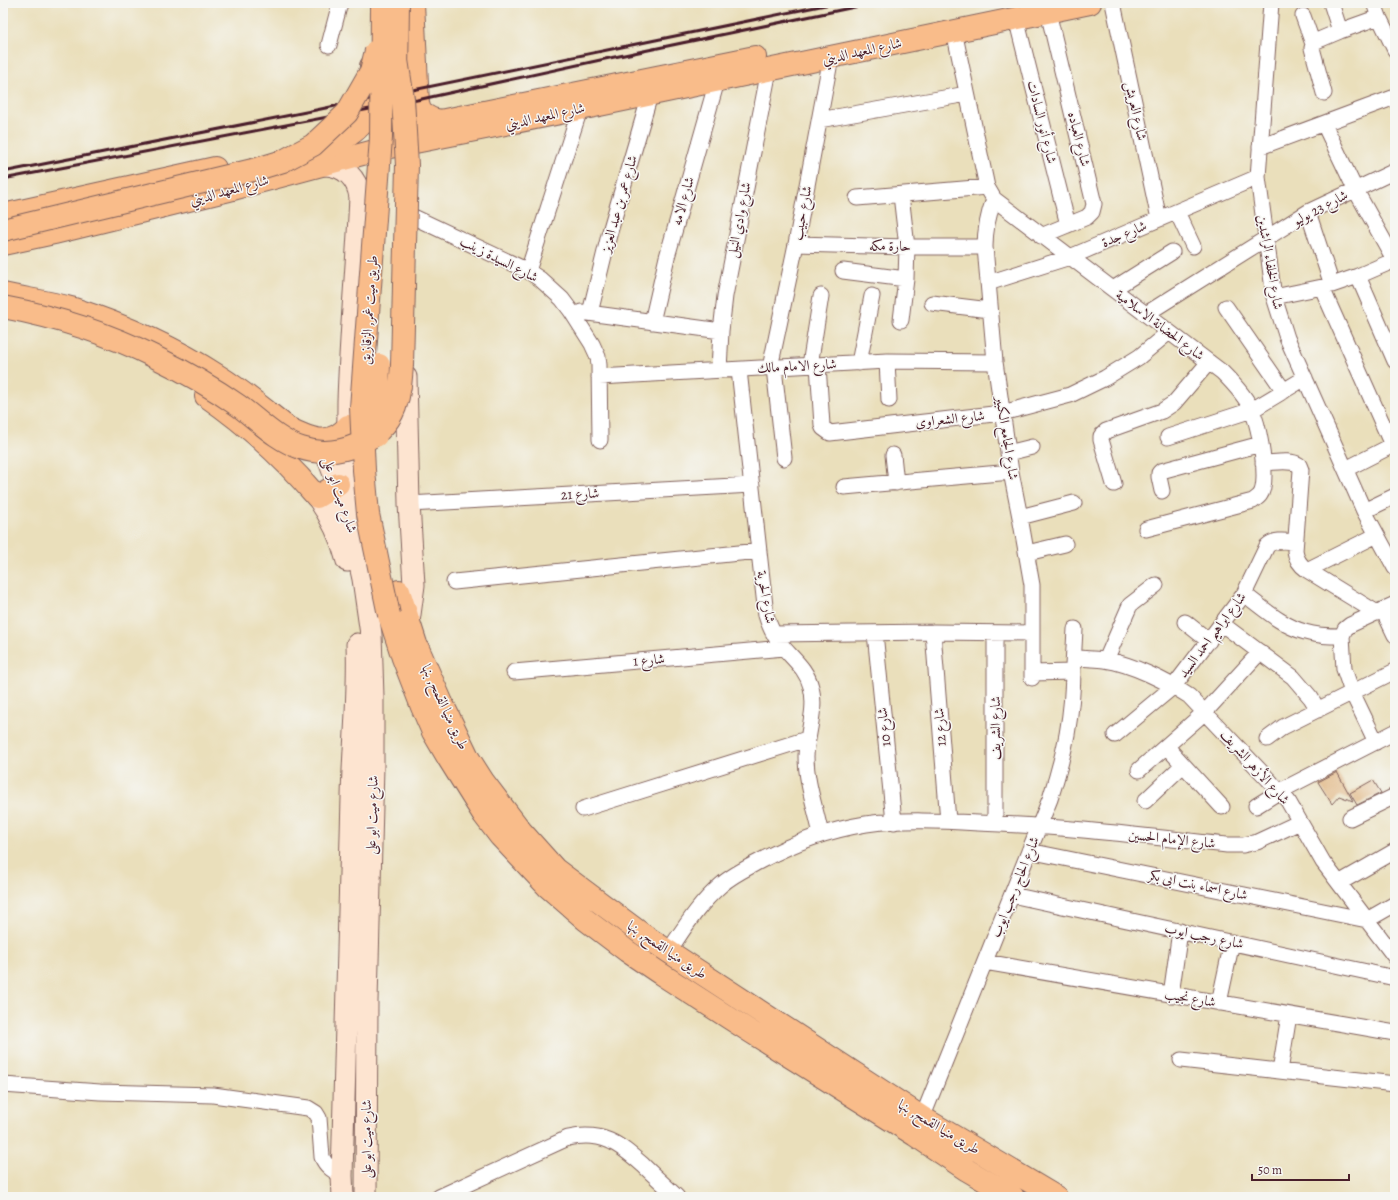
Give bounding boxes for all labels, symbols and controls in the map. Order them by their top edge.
street label: شارع المعهد الديني [820,33,904,72]
street label: شارع أنور السادات [1021,78,1062,166]
street label: شارع العريش [1118,80,1152,143]
street label: شارع المعهد الديني [503,98,587,137]
street label: شارع العباده [1061,110,1095,169]
street label: شارع عمر بن عبد العزيز [595,153,644,257]
street label: شارع المعهد الديني [187,170,271,213]
street label: شارع الامه [667,174,701,228]
street label: شارع وادي النيل [722,180,758,260]
street label: شارع حبيب [787,184,819,242]
street label: شارع 23 يوليو [1287,185,1352,233]
street label: شارع الخلفاء الراشدين [1250,213,1288,311]
street label: شارع جدة [1099,216,1150,254]
street label: شارع السيدة زينب [456,231,541,289]
street label: حارة مكه [869,236,911,256]
street label: طريق ميت غمر, الزقازيق [356,255,382,365]
street label: شارع الحضانة الاسلامية [1110,285,1208,366]
street label: شارع الامام مالك [757,354,837,381]
street label: شارع الجامع الكبير [987,393,1023,482]
street label: شارع الشعراوى [914,406,986,434]
street label: شارع ميت ابو على [316,454,362,536]
street label: شارع 21 [560,484,600,506]
street label: شارع الحرية [750,569,780,625]
street label: شارع ابراهيم احمد السيد [1173,588,1254,684]
street label: شارع 1 [632,649,666,673]
street label: طريق منيا القمح, بنها [414,661,473,754]
street label: شارع الشريف [986,696,1007,760]
street label: شارع 10 [872,706,897,748]
street label: شارع 12 [929,707,953,747]
street label: شارع الأزهر الشريف [1214,724,1295,810]
street label: شارع ميت ابو على [361,775,385,855]
street label: شارع الإمام الحسين [1127,825,1216,856]
street label: شارع الحاج رجب ايوب [986,834,1047,942]
street label: شارع اسماء بنت ابى بكر [1144,865,1249,907]
street label: طريق منيا القمح, بنها [622,916,711,986]
street label: شارع رجب ايوب [1162,918,1245,956]
street label: شارع نجيب [1162,984,1217,1014]
street label: طريق منيا القمح, بنها [893,1095,984,1162]
street label: شارع ميت ابو على [357,1099,378,1179]
scale bar [1252,1156,1349,1182]
text: 50 m [1258,1162,1282,1178]

